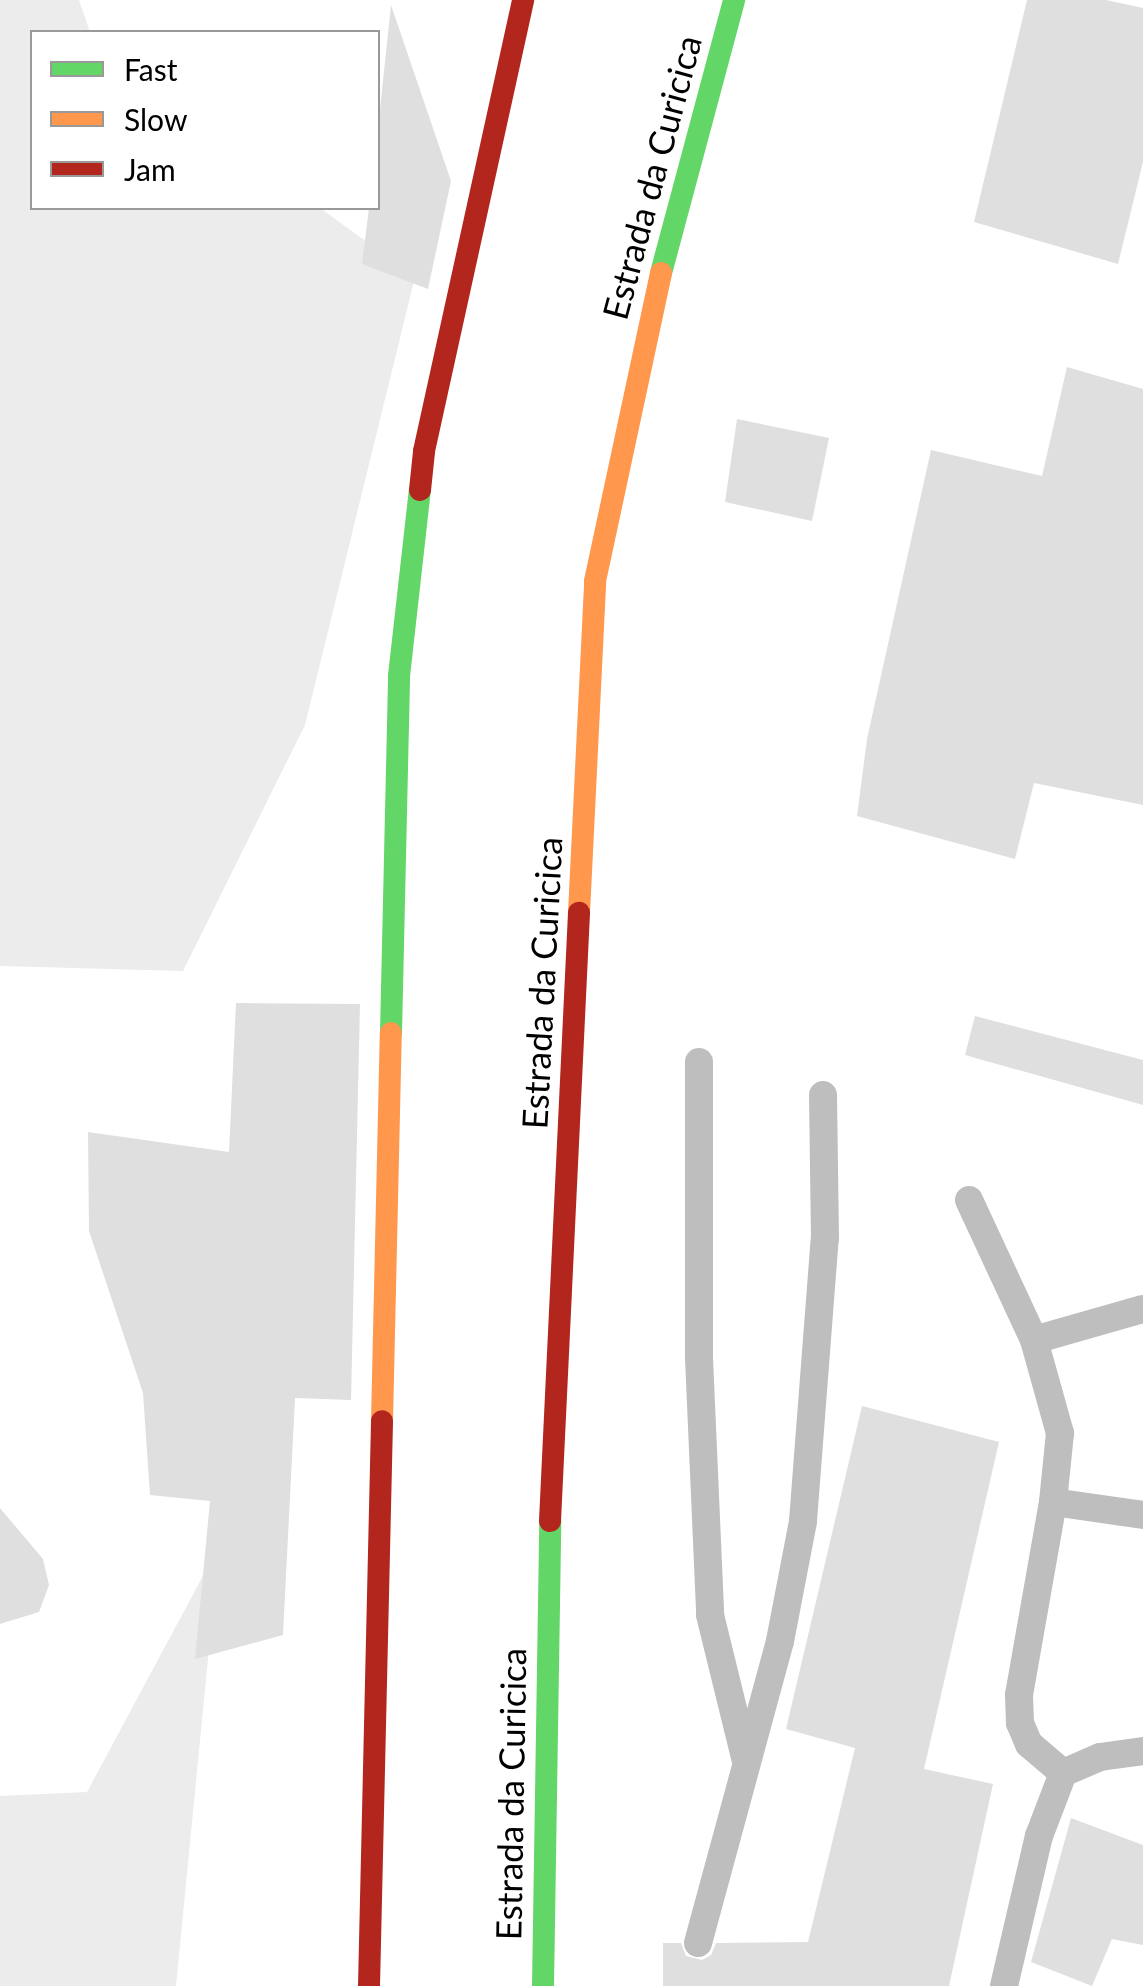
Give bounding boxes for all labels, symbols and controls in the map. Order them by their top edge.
legend [30,30,380,210]
street label: Estrada da Curicica [593,30,709,324]
text: Fast [124,51,178,87]
text: Slow [124,101,187,137]
text: Jam [124,151,176,187]
street label: Estrada da Curicica [512,836,570,1130]
street label: Estrada da Curicica [486,1647,534,1941]

